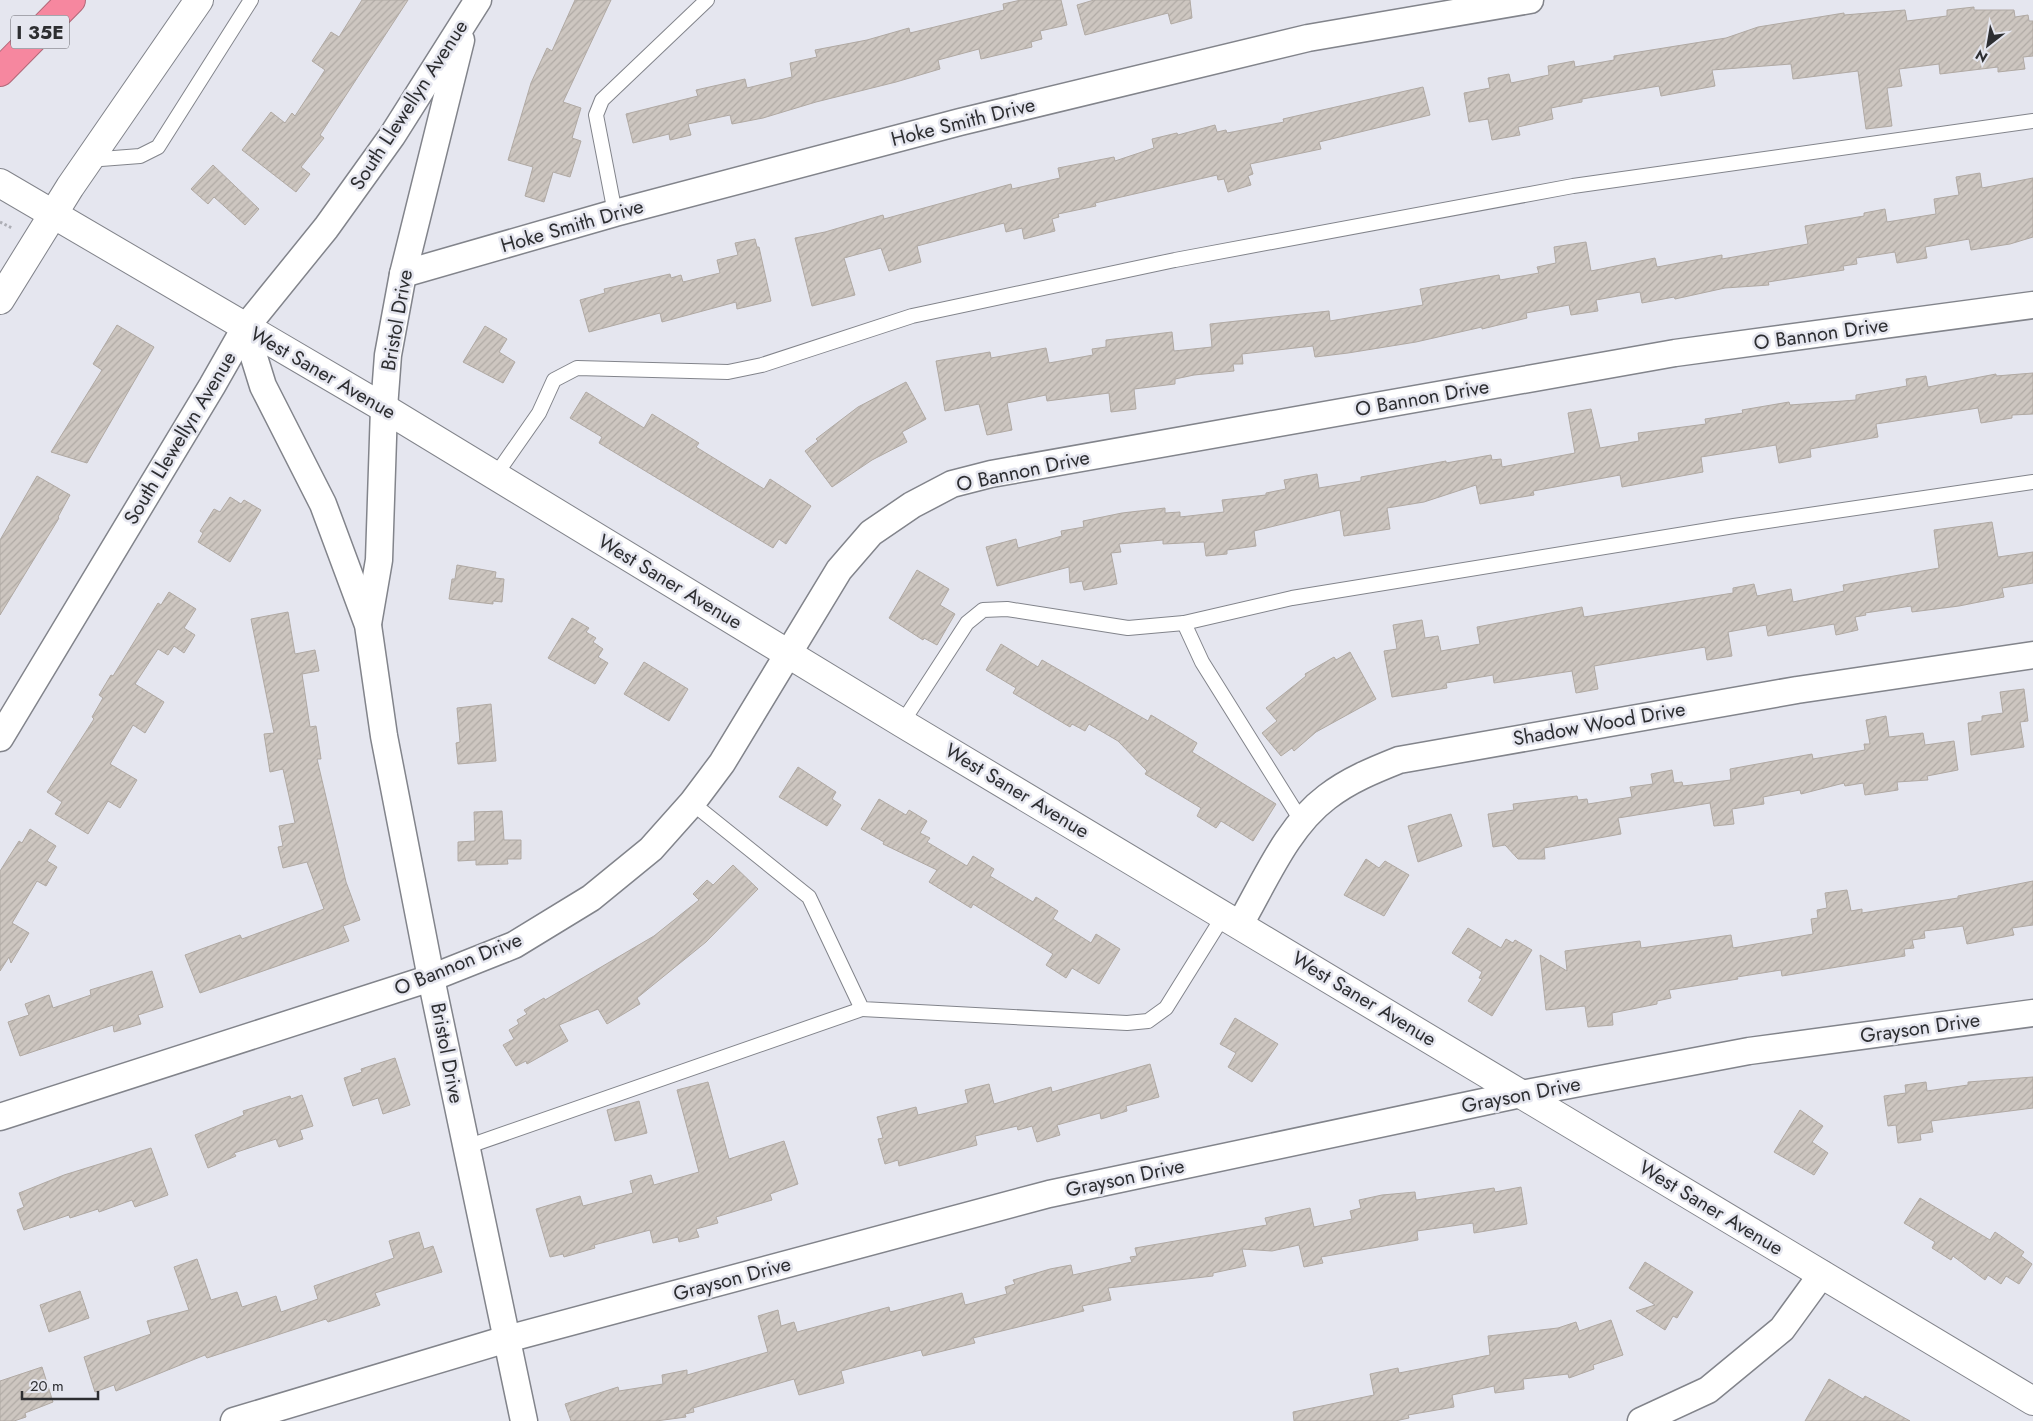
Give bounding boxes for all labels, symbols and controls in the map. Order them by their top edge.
street label: South Llewellyn Avenue [343,14,475,196]
road number: I 35E [11,16,69,48]
north arrow [1963,20,2013,70]
text: N [1971,45,1991,68]
street label: Hoke Smith Drive [888,90,1038,154]
street label: Hoke Smith Drive [497,192,647,260]
street label: Bristol Drive [374,267,420,373]
street label: O Bannon Drive [1752,310,1890,358]
street label: West Saner Avenue [245,319,401,427]
street label: South Llewellyn Avenue [117,346,243,530]
street label: O Bannon Drive [1353,372,1491,424]
street label: O Bannon Drive [954,443,1092,499]
street label: West Saner Avenue [592,527,748,637]
street label: Shadow Wood Drive [1511,695,1687,753]
street label: West Saner Avenue [939,736,1095,846]
street label: O Bannon Drive [390,925,526,1003]
street label: West Saner Avenue [1286,944,1442,1054]
street label: Bristol Drive [423,1000,471,1106]
street label: Grayson Drive [1858,1005,1982,1051]
street label: Grayson Drive [1459,1069,1583,1121]
street label: Grayson Drive [1063,1151,1187,1205]
street label: West Saner Avenue [1633,1153,1789,1263]
street label: Grayson Drive [670,1249,794,1309]
scale bar [22,1368,99,1400]
text: 20 m [30,1375,64,1397]

